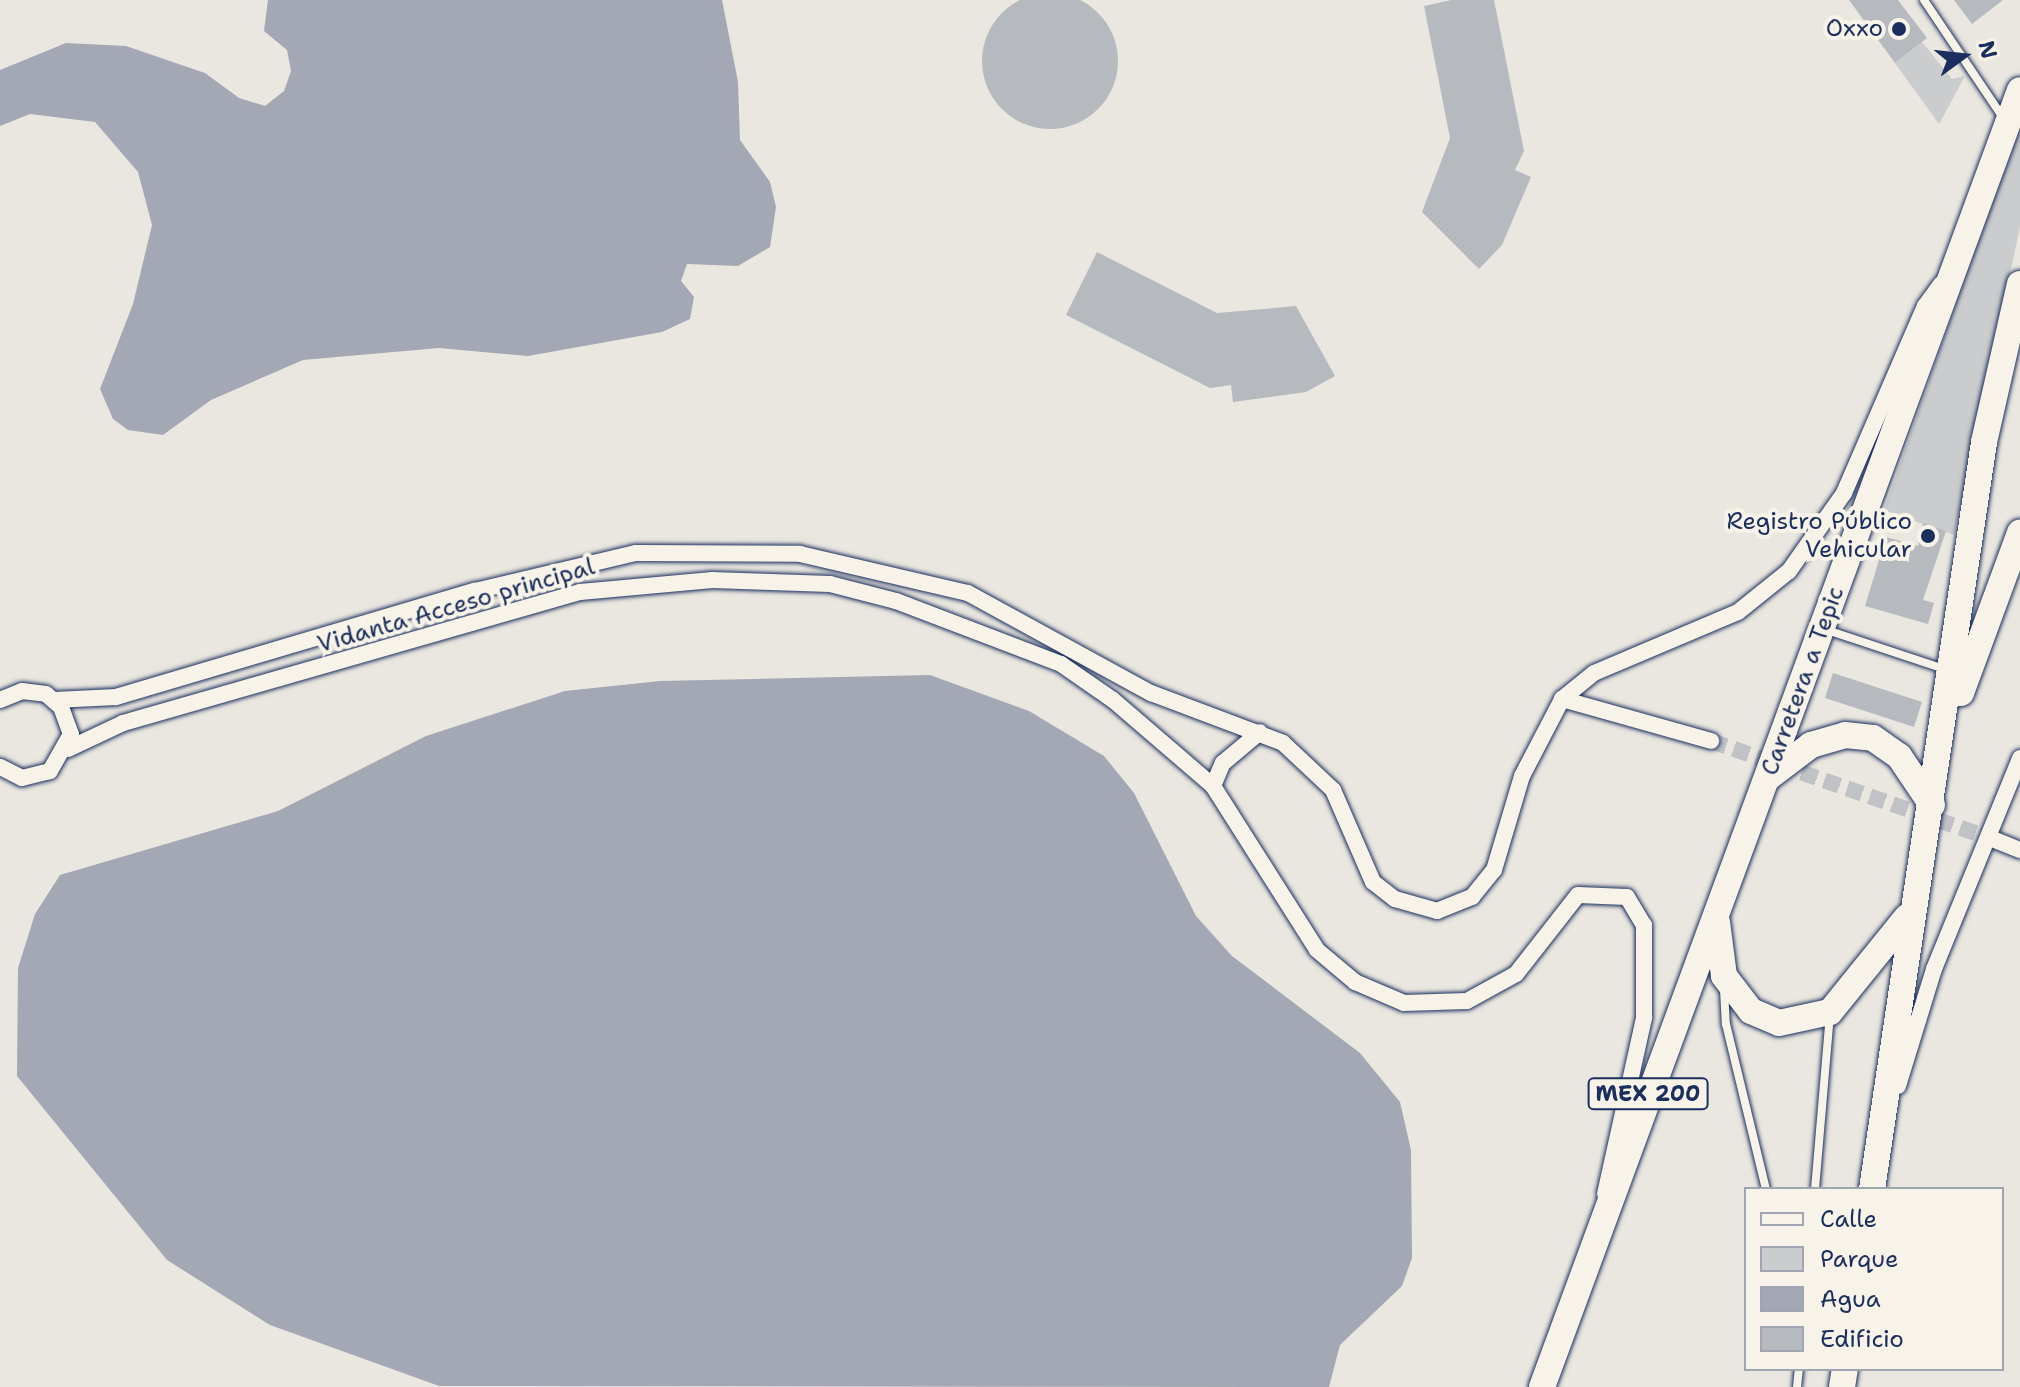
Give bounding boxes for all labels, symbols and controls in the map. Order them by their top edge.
place label: Oxxo [1826,15,1883,43]
north arrow [1924,16,2004,96]
marker: Oxxo [1890,20,1908,38]
text: N [1971,37,2004,62]
place label: Registro Público Vehicular [1727,508,1912,564]
marker: Registro Público Vehicular [1919,527,1937,545]
street label: Vidanta Acceso principal [314,553,598,659]
street label: Carretera a Tepic [1755,583,1851,779]
road number: MEX 200 [1586,1076,1710,1112]
legend [1744,1187,2004,1371]
text: Calle [1820,1203,1877,1235]
text: Parque [1820,1243,1899,1275]
text: Agua [1820,1283,1881,1315]
text: Edificio [1820,1323,1904,1355]

